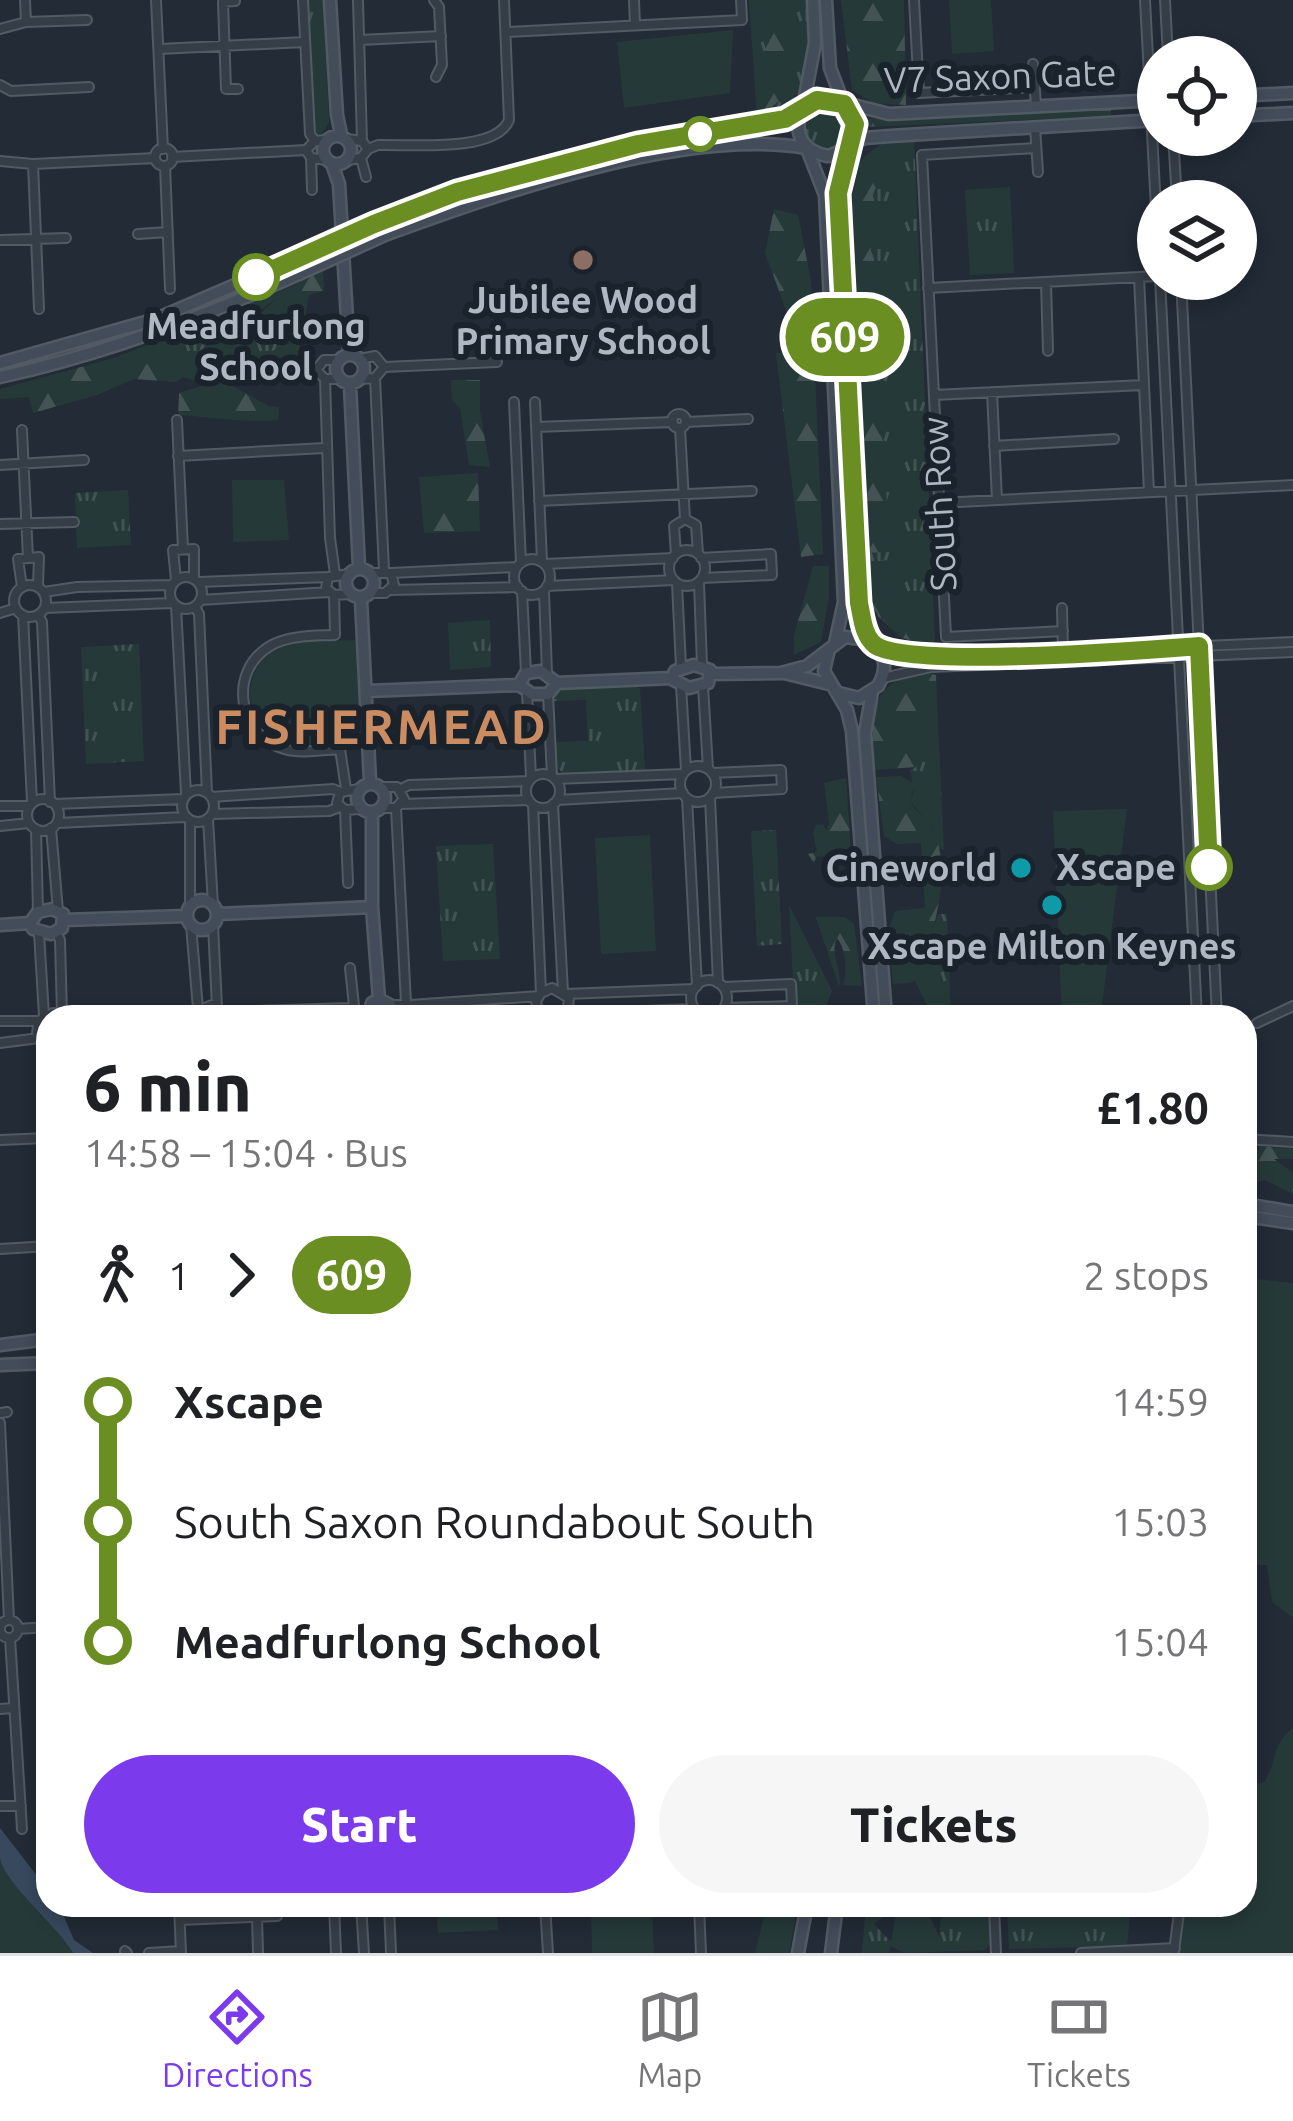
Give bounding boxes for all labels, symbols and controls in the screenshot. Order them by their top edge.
map controls [1137,36,1257,300]
button: locate [1137,36,1257,156]
street label: V7 Saxon Gate [883,51,1117,100]
unlabelled marker [684,118,716,150]
button: layers [1137,180,1257,300]
marker: Jubilee Wood Primary School [570,247,596,273]
marker: Meadfurlong School [234,255,278,299]
place label: Jubilee Wood Primary School [455,279,711,361]
line badge: 609 [776,298,914,376]
place label: Meadfurlong School [146,305,366,387]
text: 609 [809,313,881,360]
street label: South Row [913,416,964,592]
district label: FISHERMEAD [215,699,549,753]
marker: Xscape [1187,845,1231,889]
place label: Xscape [1056,846,1176,887]
place label: Cineworld [825,847,997,888]
marker: Cineworld [1008,855,1034,881]
marker: Xscape Milton Keynes [1039,892,1065,918]
place label: Xscape Milton Keynes [868,925,1236,966]
text: 6 min [84,1049,252,1123]
text: £1.80 [1096,1082,1209,1133]
text: 14:58 – 15:04 · Bus [84,1131,408,1174]
icon: walk [84,1242,150,1308]
icon: forward [208,1242,274,1308]
text: 609 [316,1251,387,1298]
text: 1 [168,1254,190,1297]
text: 2 stops [1083,1254,1209,1297]
text: Xscape [174,1376,324,1427]
text: 14:59 [1111,1380,1209,1423]
text: South Saxon Roundabout South [174,1496,815,1547]
text: 15:03 [1111,1500,1209,1543]
text: Meadfurlong School [174,1616,601,1667]
text: 15:04 [1111,1620,1209,1663]
button: Start [84,1755,635,1893]
button: Tickets [659,1755,1209,1893]
tab: Directions [162,1984,313,2093]
tab: Map [637,1984,703,2093]
tab: Tickets [1027,1984,1131,2093]

